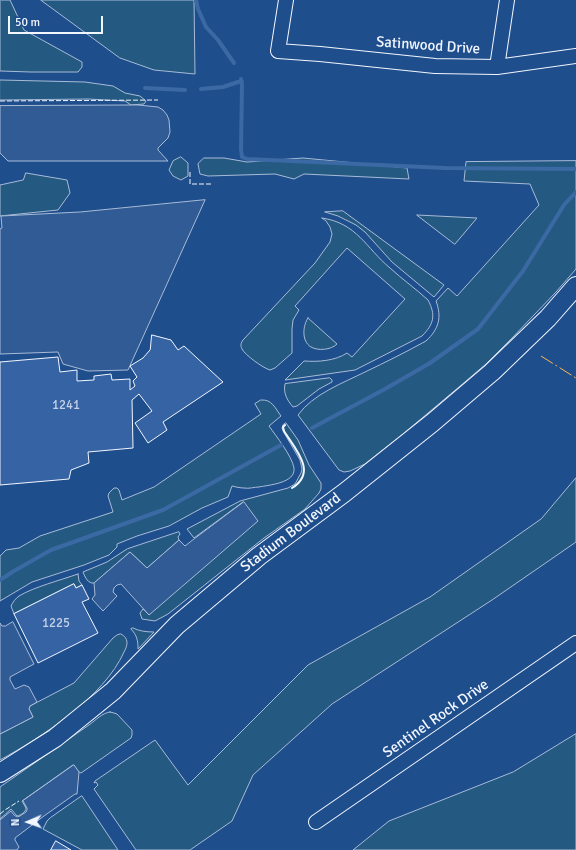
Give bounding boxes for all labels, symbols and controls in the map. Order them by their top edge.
scale bar [10,8,105,34]
text: 50 m [15,15,40,30]
street label: Satinwood Drive [375,33,481,59]
house number: 1241 [52,398,80,414]
street label: Stadium Boulevard [237,489,345,577]
house number: 1225 [42,616,70,632]
street label: Sentinel Rock Drive [380,676,492,762]
north arrow [8,802,48,842]
text: N [9,818,22,826]

